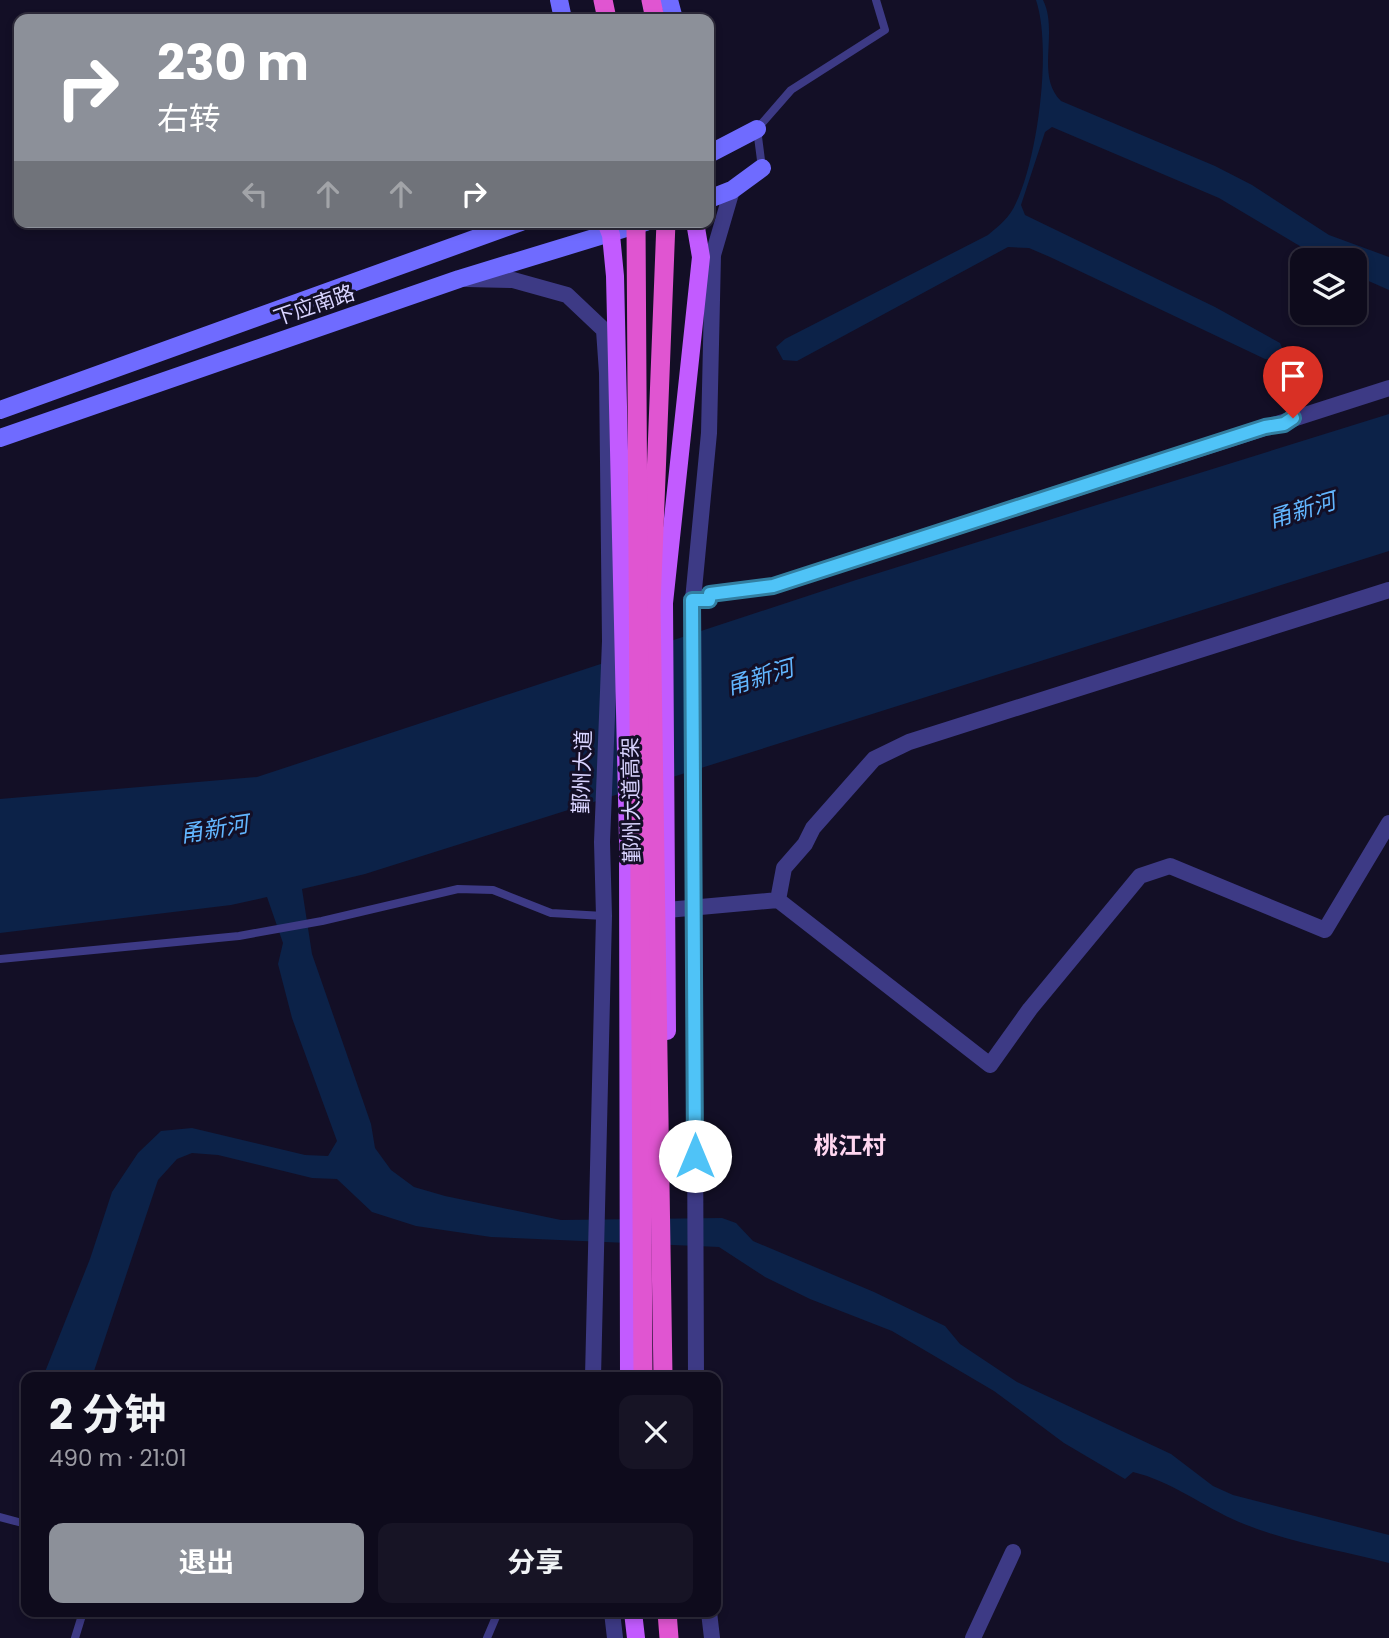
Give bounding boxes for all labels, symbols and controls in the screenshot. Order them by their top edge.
text: 230 m [157,29,309,97]
icon: right [42,42,133,133]
text: 右转 [157,96,221,141]
icon: left [236,175,274,213]
icon: ahead [309,175,347,213]
icon: ahead [382,175,420,213]
icon: right [455,175,493,213]
map controls [1290,248,1367,325]
button: layers [1290,248,1367,325]
street label: 下应南路 [270,278,358,332]
pin [1263,346,1323,418]
icon: arrive [1274,357,1312,395]
water label: 甬新河 [1264,483,1343,535]
water label: 甬新河 [722,650,801,702]
street label: 鄞州大道 [566,730,598,814]
street label: 鄞州大道高架 [615,737,647,863]
water label: 甬新河 [177,807,255,850]
position arrow [658,1119,732,1193]
district label: 桃江村 [814,1129,886,1162]
text: 2 分钟 [49,1385,166,1444]
button: close [619,1395,693,1469]
text: 490 m · 21:01 [49,1442,187,1474]
button: 退出 [49,1523,364,1603]
button: 分享 [378,1523,693,1603]

